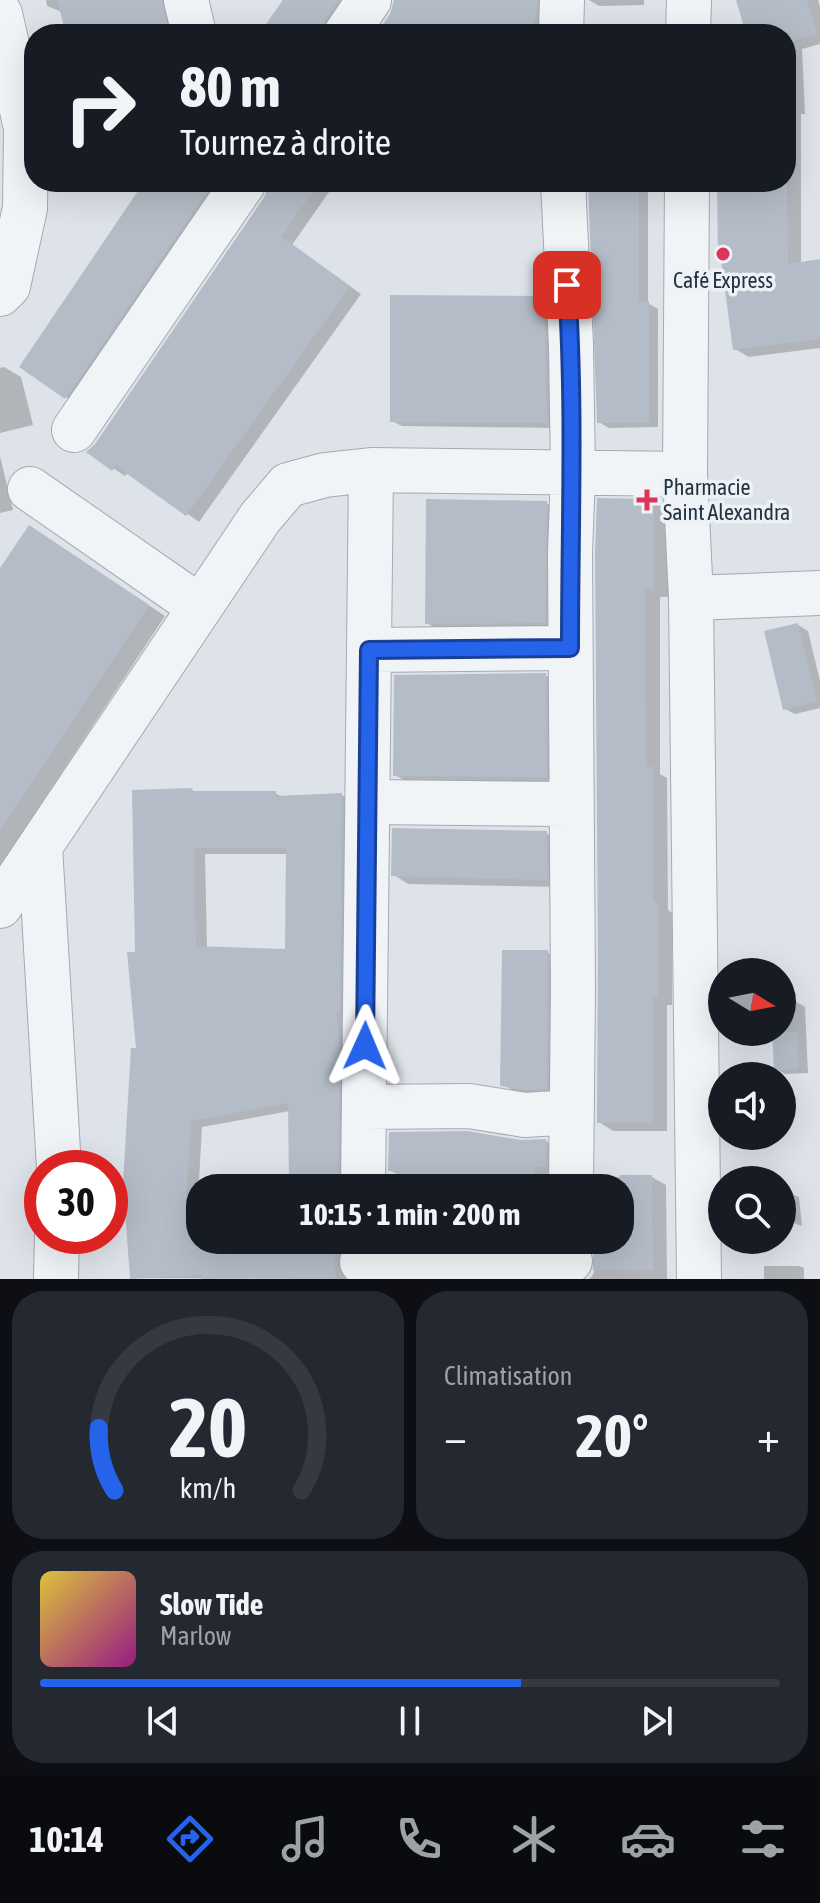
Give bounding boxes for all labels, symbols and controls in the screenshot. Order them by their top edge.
text: 80 m [180,55,281,119]
icon: right [48,56,152,160]
text: Tournez à droite [180,121,391,163]
marker: Café Express [714,245,732,263]
pin [533,251,601,319]
icon: arrive [545,263,589,307]
place label: Café Express [673,267,773,293]
place label: Pharmacie Saint Alexandra [663,474,790,525]
marker: Pharmacie Saint Alexandra [638,491,656,509]
north arrow [708,958,796,1046]
map controls [708,958,796,1254]
position arrow [323,1004,407,1088]
button: sound [708,1062,796,1150]
speed limit sign: 30 [24,1150,128,1254]
button: search [708,1166,796,1254]
text: 10:15 · 1 min · 200 m [300,1197,520,1231]
text: Climatisation [444,1361,572,1391]
text: 20 [169,1379,247,1475]
text: 20° [576,1401,648,1470]
text: − [444,1411,467,1461]
text: + [757,1411,780,1461]
text: km/h [180,1471,236,1504]
text: Slow Tide [160,1587,263,1621]
text: Marlow [160,1621,231,1651]
icon: previous [141,1699,185,1743]
icon: pause [388,1699,432,1743]
icon: next [635,1699,679,1743]
icon: directions [162,1811,218,1867]
icon: music [277,1811,333,1867]
icon: phone [391,1811,447,1867]
icon: climate [506,1811,562,1867]
icon: car [620,1811,676,1867]
icon: filters [735,1811,791,1867]
text: 10:14 [29,1818,104,1860]

